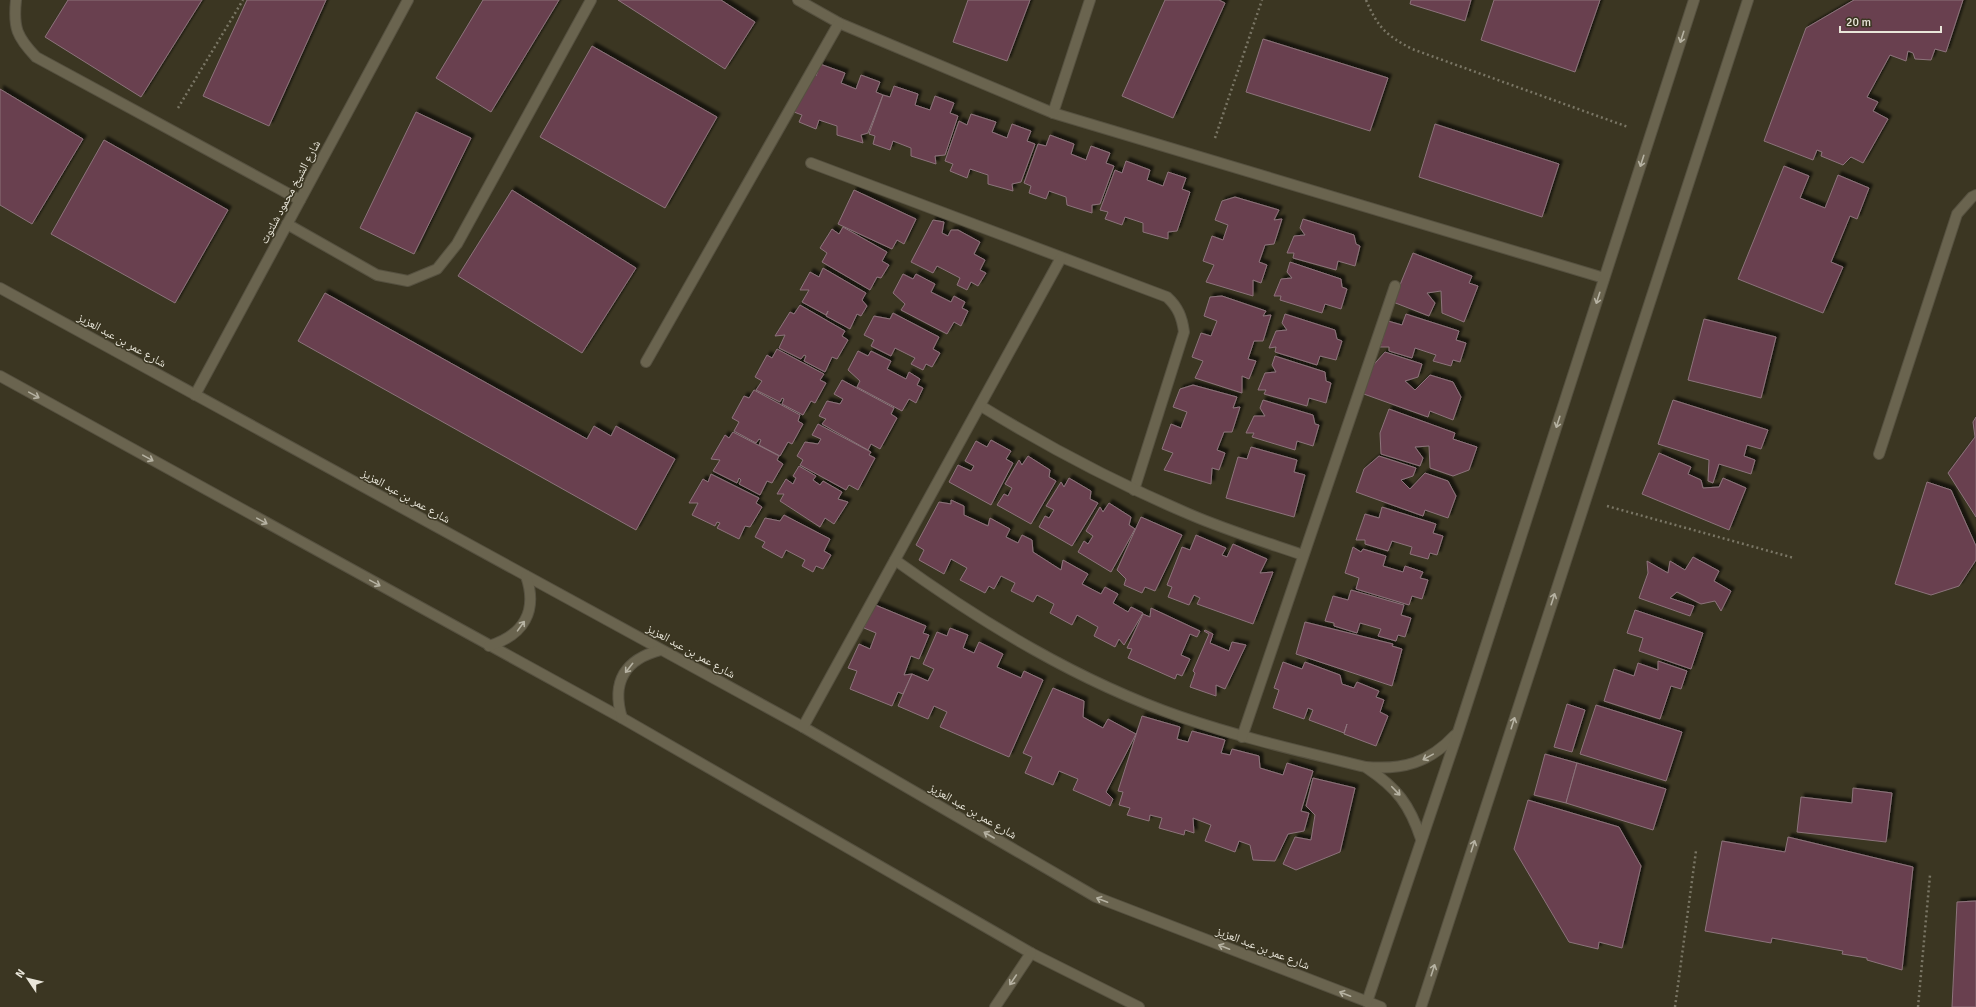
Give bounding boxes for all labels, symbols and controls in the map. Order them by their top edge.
scale bar [1840,8,1941,34]
text: 20 m [1846,15,1871,30]
one-way arrow [1678,30,1685,43]
street label: شارع الشيخ محمود شلتوت [257,138,324,247]
one-way arrow [1638,154,1645,167]
one-way arrow [1594,291,1601,304]
street label: شارع عمر بن عبد العزيز [74,309,169,371]
one-way arrow [28,391,40,399]
one-way arrow [1554,415,1561,428]
one-way arrow [142,454,154,462]
street label: شارع عمر بن عبد العزيز [358,465,453,527]
one-way arrow [256,517,268,525]
one-way arrow [369,580,381,588]
one-way arrow [1550,593,1557,606]
street label: شارع عمر بن عبد العزيز [643,620,738,682]
one-way arrow [517,621,525,632]
one-way arrow [624,663,633,674]
one-way arrow [1510,716,1517,729]
one-way arrow [1422,753,1434,761]
street label: شارع عمر بن عبد العزيز [925,780,1019,843]
one-way arrow [1391,786,1401,796]
one-way arrow [984,831,996,839]
one-way arrow [1470,840,1477,853]
one-way arrow [1097,895,1109,903]
street label: شارع عمر بن عبد العزيز [1213,923,1312,973]
one-way arrow [1218,942,1230,950]
north arrow [8,959,48,999]
one-way arrow [1430,964,1437,977]
text: N [13,967,28,980]
one-way arrow [1009,974,1017,985]
one-way arrow [1339,989,1351,997]

